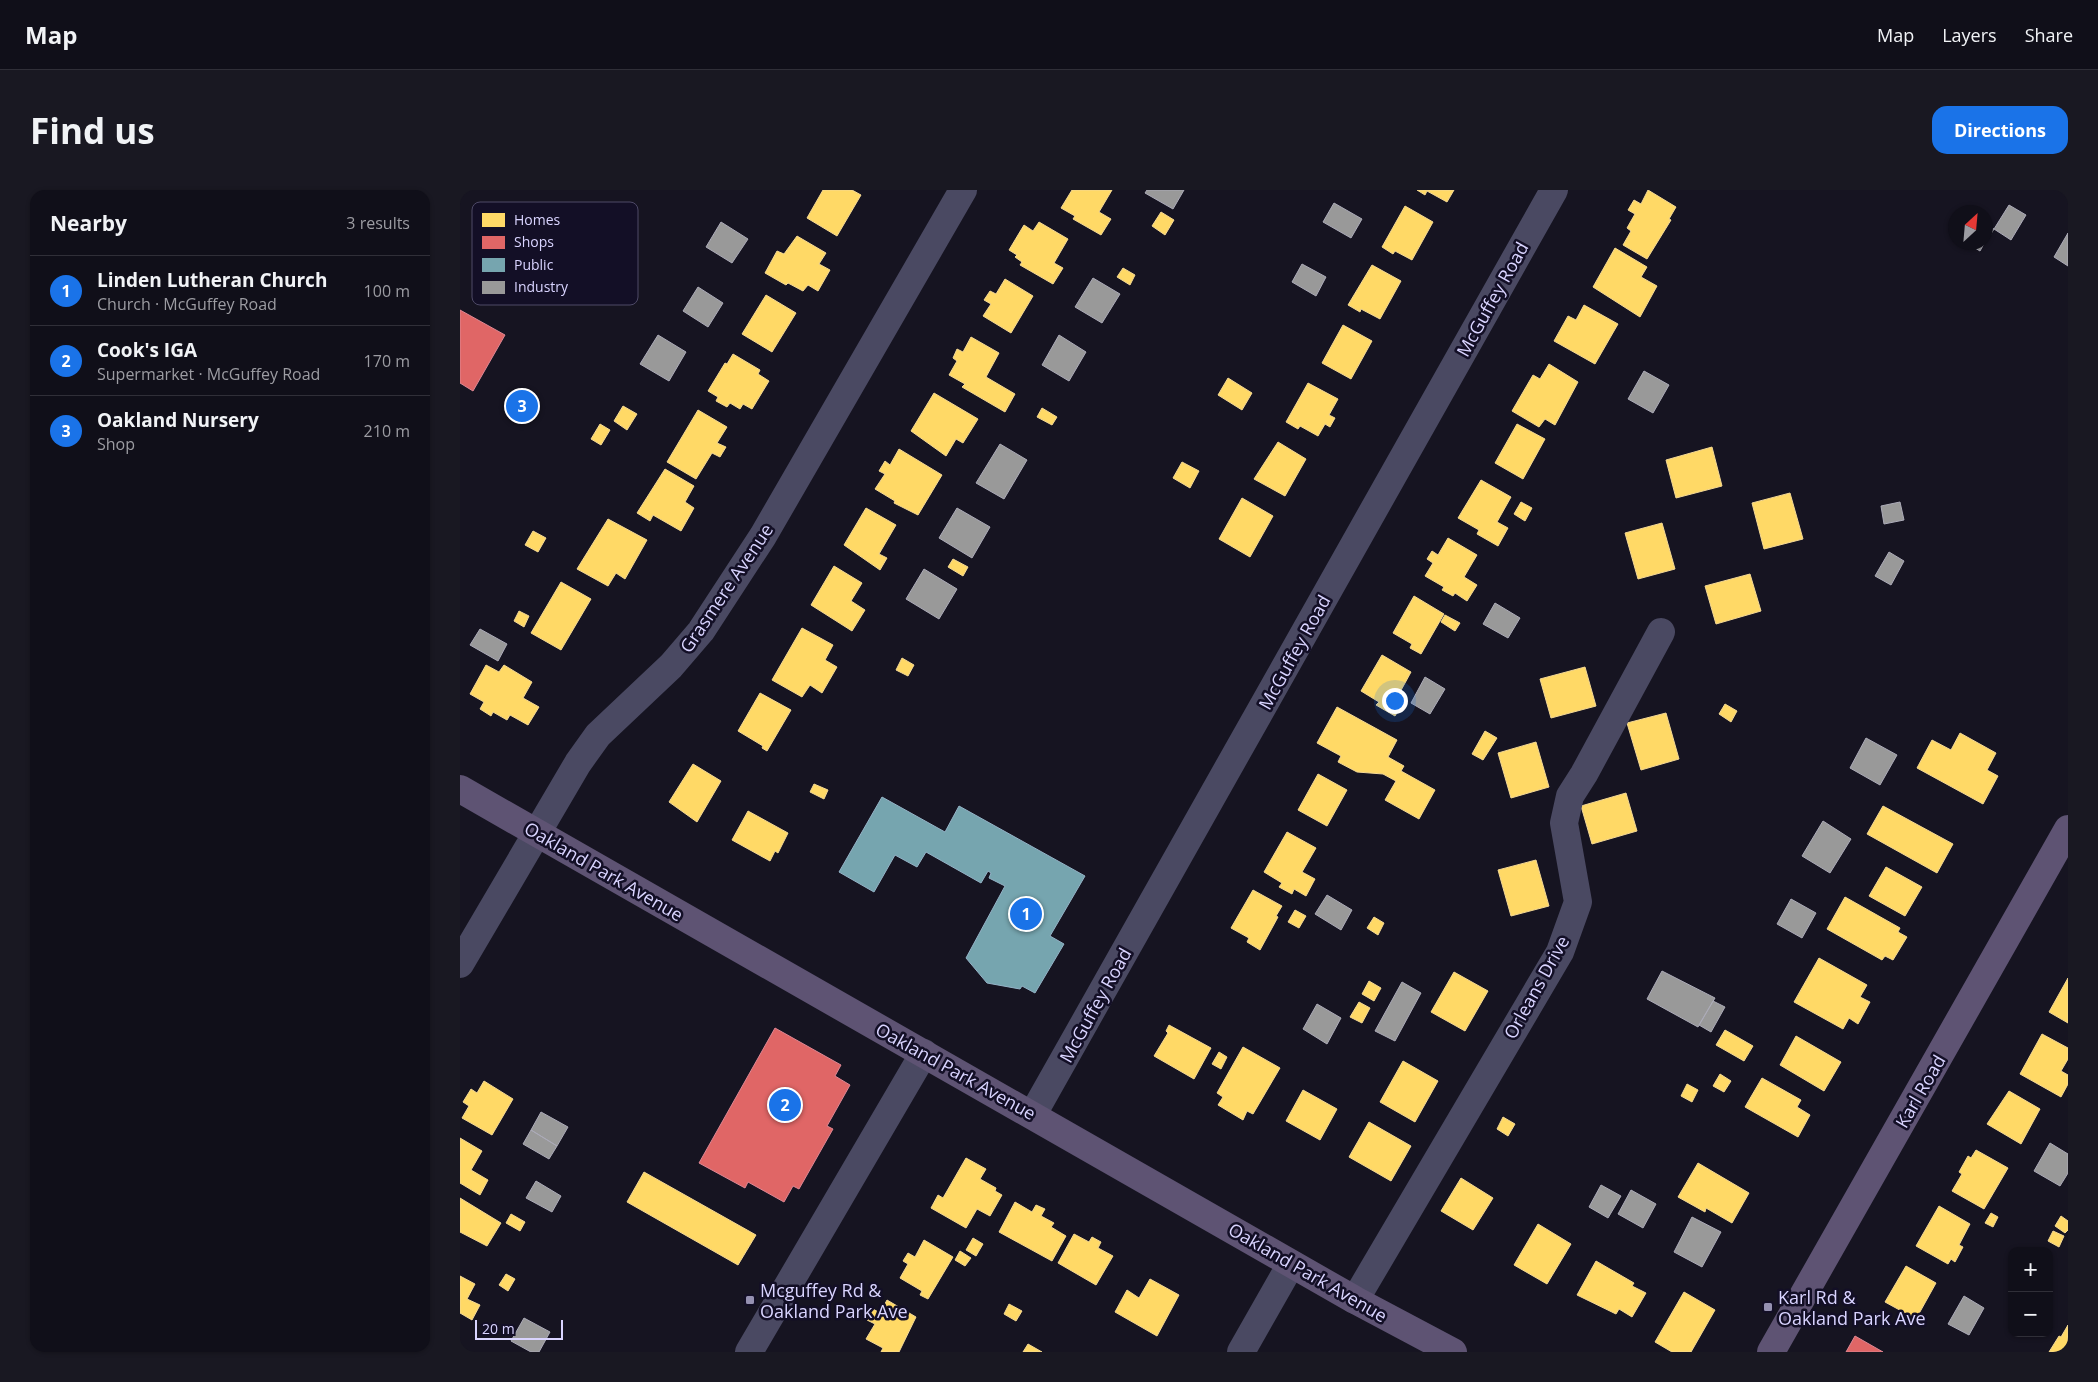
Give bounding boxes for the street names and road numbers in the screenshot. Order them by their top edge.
street label: McGuffey Road [1451,237,1533,361]
street label: Grasmere Avenue [674,519,778,657]
street label: McGuffey Road [1253,590,1335,714]
street label: Oakland Park Avenue [520,816,688,926]
street label: Orleans Drive [1498,931,1574,1043]
street label: McGuffey Road [1054,943,1136,1067]
street label: Oakland Park Avenue [872,1017,1040,1125]
street label: Karl Road [1889,1050,1951,1132]
street label: Oakland Park Avenue [1224,1217,1392,1327]

